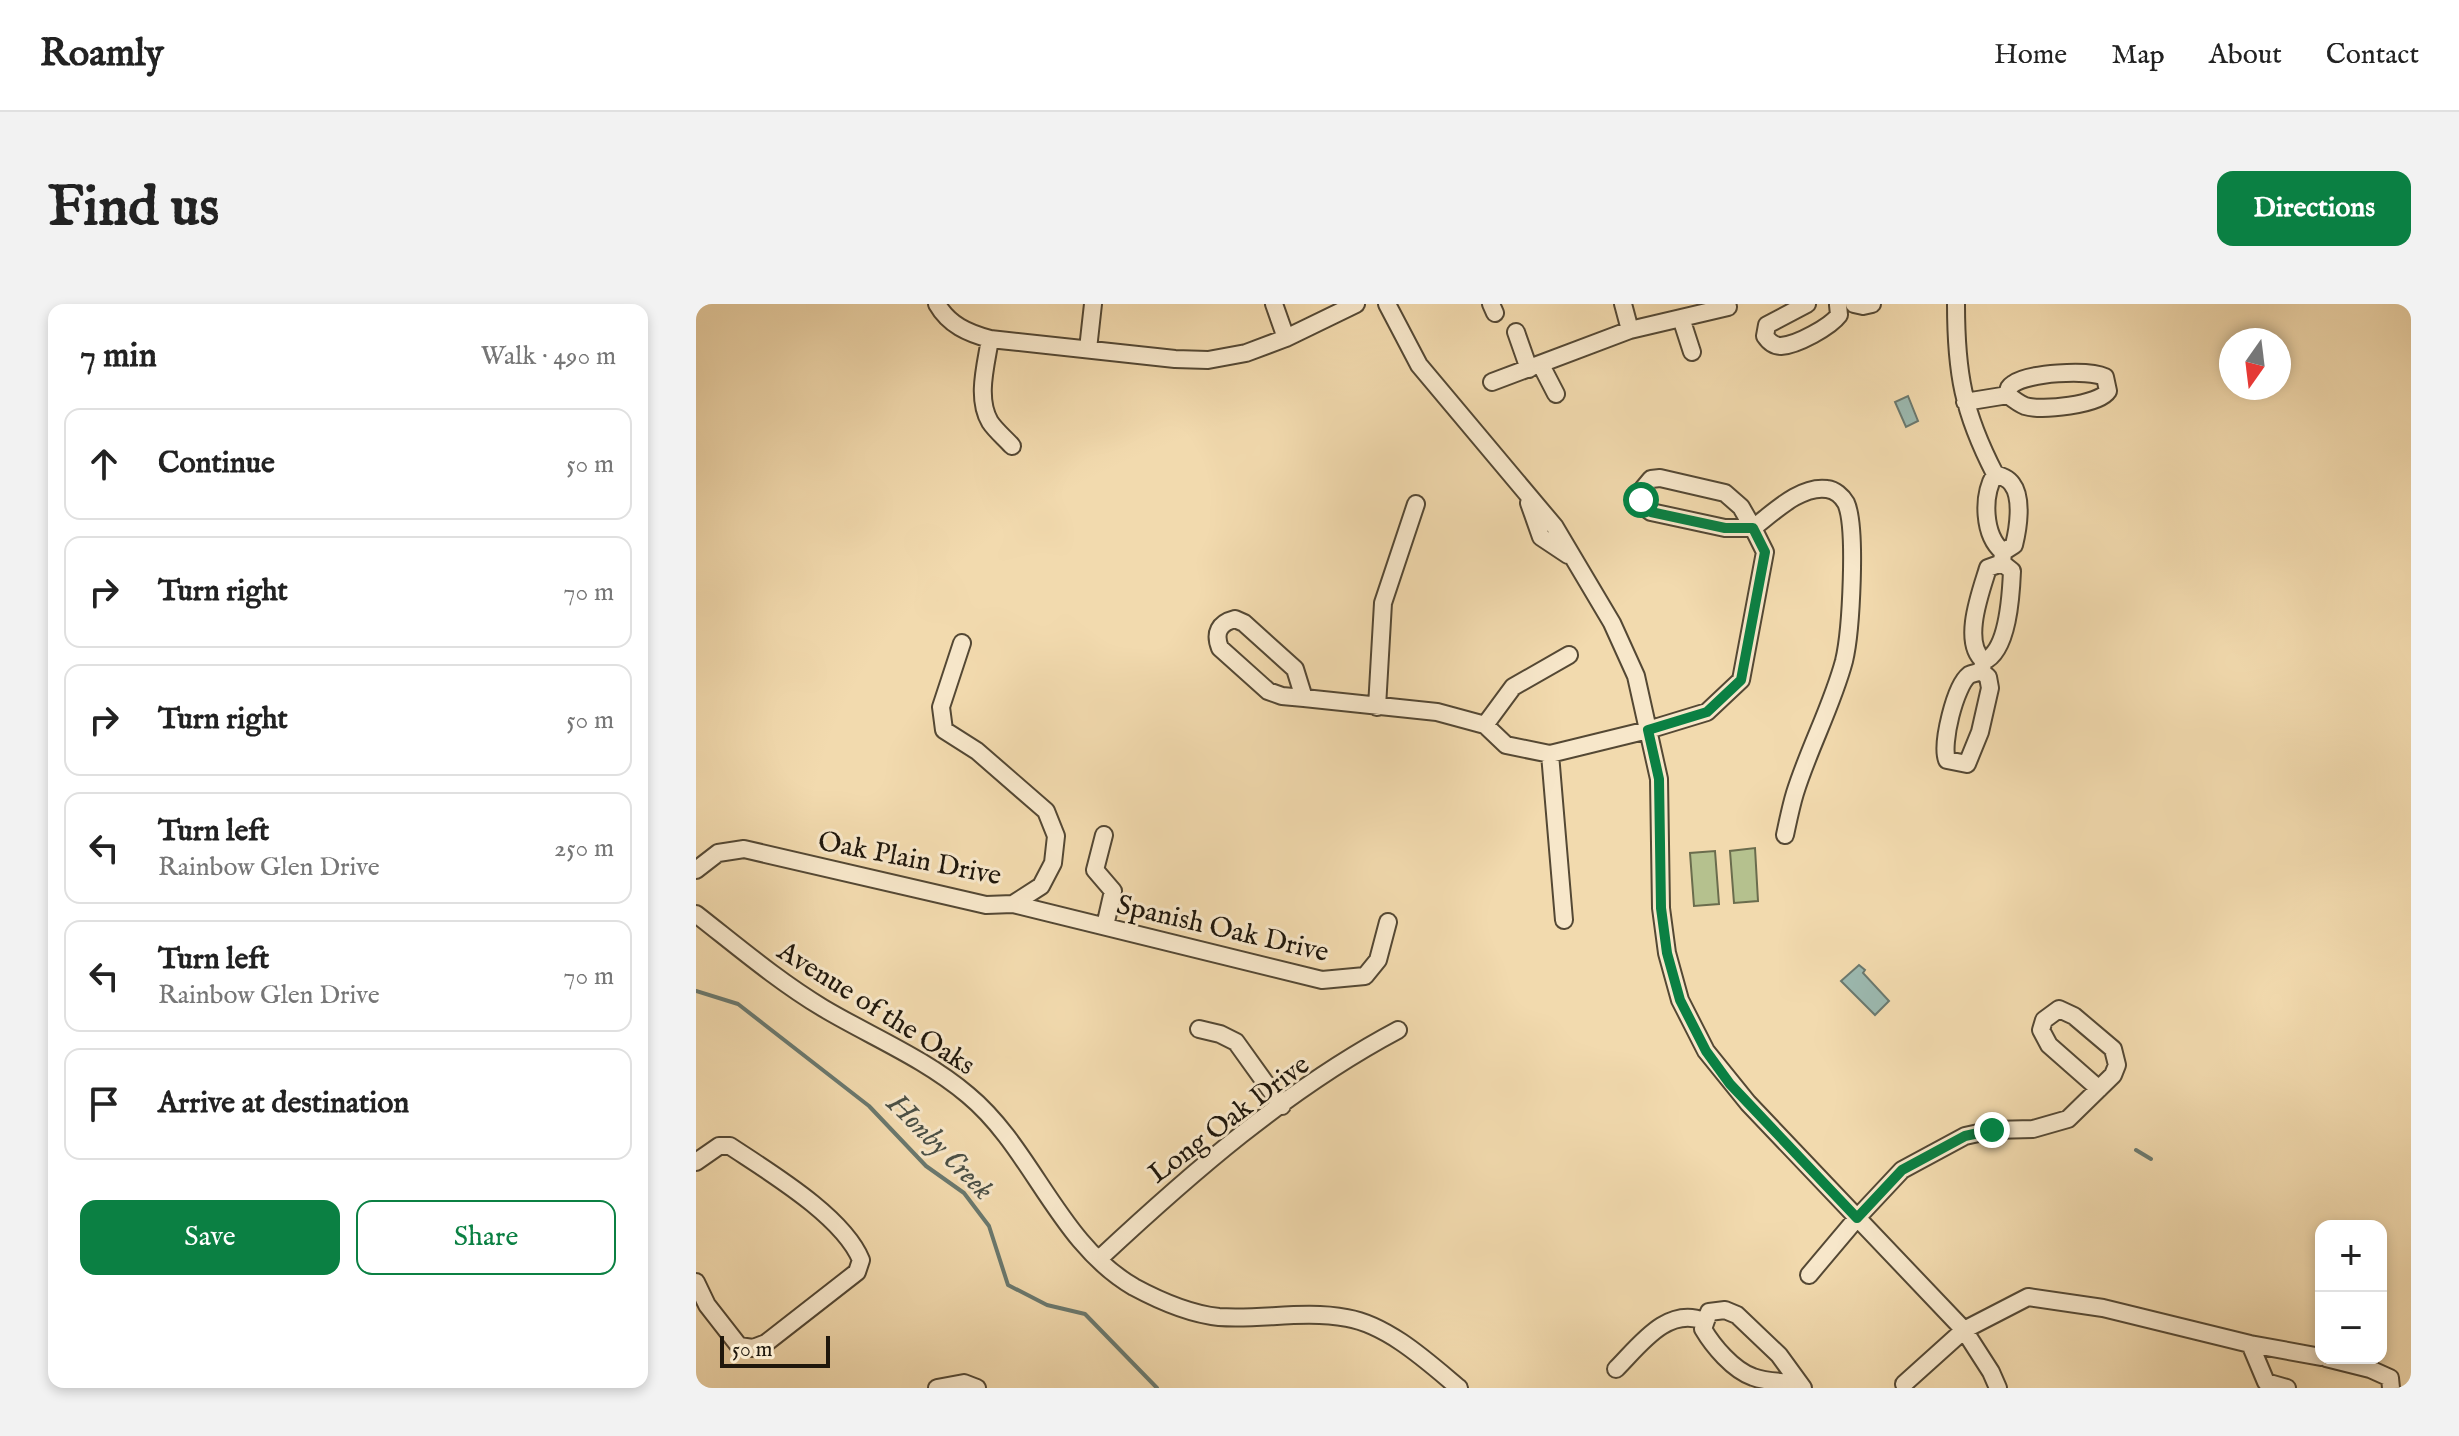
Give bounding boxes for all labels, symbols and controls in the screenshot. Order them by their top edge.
text: Roamly [40,31,164,79]
text: Home [1994,38,2067,73]
text: Map [2111,38,2165,73]
text: About [2209,38,2282,73]
text: Contact [2326,38,2419,73]
button: Directions [2217,171,2411,246]
text: Find us [48,173,219,244]
north arrow [2219,328,2291,400]
text: 7 min [80,335,157,378]
text: Walk · 490 m [481,340,616,373]
icon: ahead [82,442,126,486]
text: Continue [158,445,275,483]
text: 50 m [566,448,614,481]
route start [1623,482,1659,518]
icon: right [82,570,126,614]
text: Turn right [158,573,288,611]
text: 70 m [563,576,614,609]
icon: right [82,698,126,742]
text: Turn right [158,701,288,739]
text: 50 m [566,704,614,737]
text: Turn left [158,813,269,851]
street label: Oak Plain Drive [815,825,1004,894]
icon: left [82,826,126,870]
text: 250 m [554,832,614,865]
text: Rainbow Glen Drive [158,851,380,884]
street label: Spanish Oak Drive [1113,888,1332,971]
street label: Avenue of the Oaks [770,934,981,1084]
text: Turn left [158,941,269,979]
icon: left [82,954,126,998]
text: 70 m [563,960,614,993]
text: Rainbow Glen Drive [158,979,380,1012]
street label: Long Oak Drive [1142,1048,1317,1192]
icon: arrive [82,1082,126,1126]
text: Arrive at destination [158,1085,409,1123]
water label: Honby Creek [877,1085,1001,1209]
route end [1974,1112,2010,1148]
button: Save [80,1200,340,1275]
button: Share [356,1200,616,1275]
map controls [2315,1220,2387,1364]
button: + [2315,1220,2387,1292]
button: − [2315,1292,2387,1364]
scale bar [720,1332,830,1368]
text: 50 m [732,1336,773,1364]

